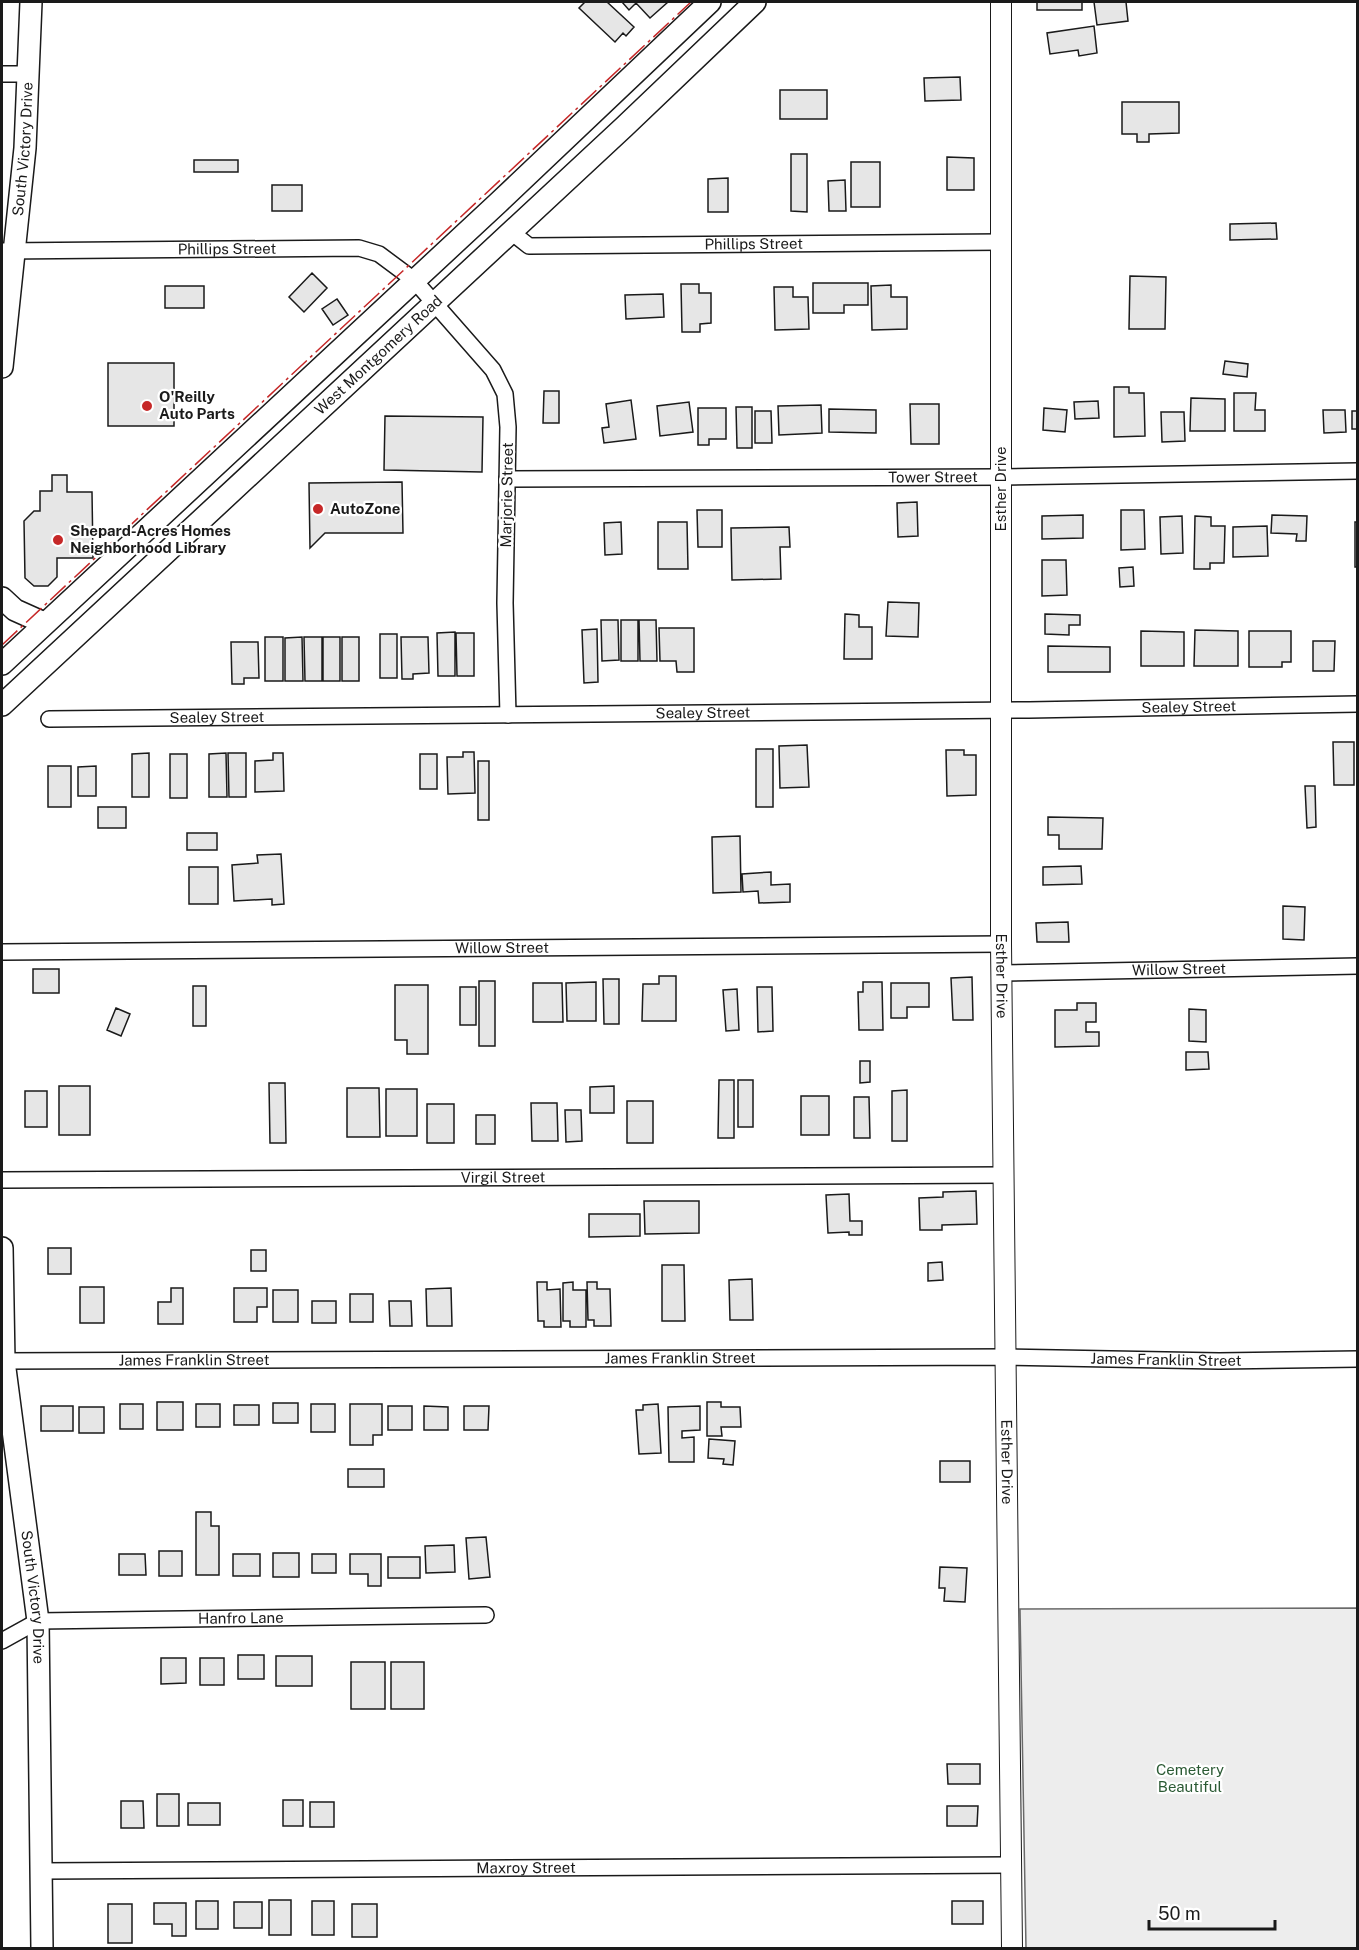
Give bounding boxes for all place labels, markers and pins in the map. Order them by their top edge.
place label: O'Reilly Auto Parts [159,388,235,422]
marker: O'Reilly Auto Parts [140,399,154,413]
place label: AutoZone [330,500,400,517]
marker: AutoZone [311,502,325,516]
place label: Shepard-Acres Homes Neighborhood Library [70,522,231,556]
marker: Shepard-Acres Homes Neighborhood Library [51,533,65,547]

